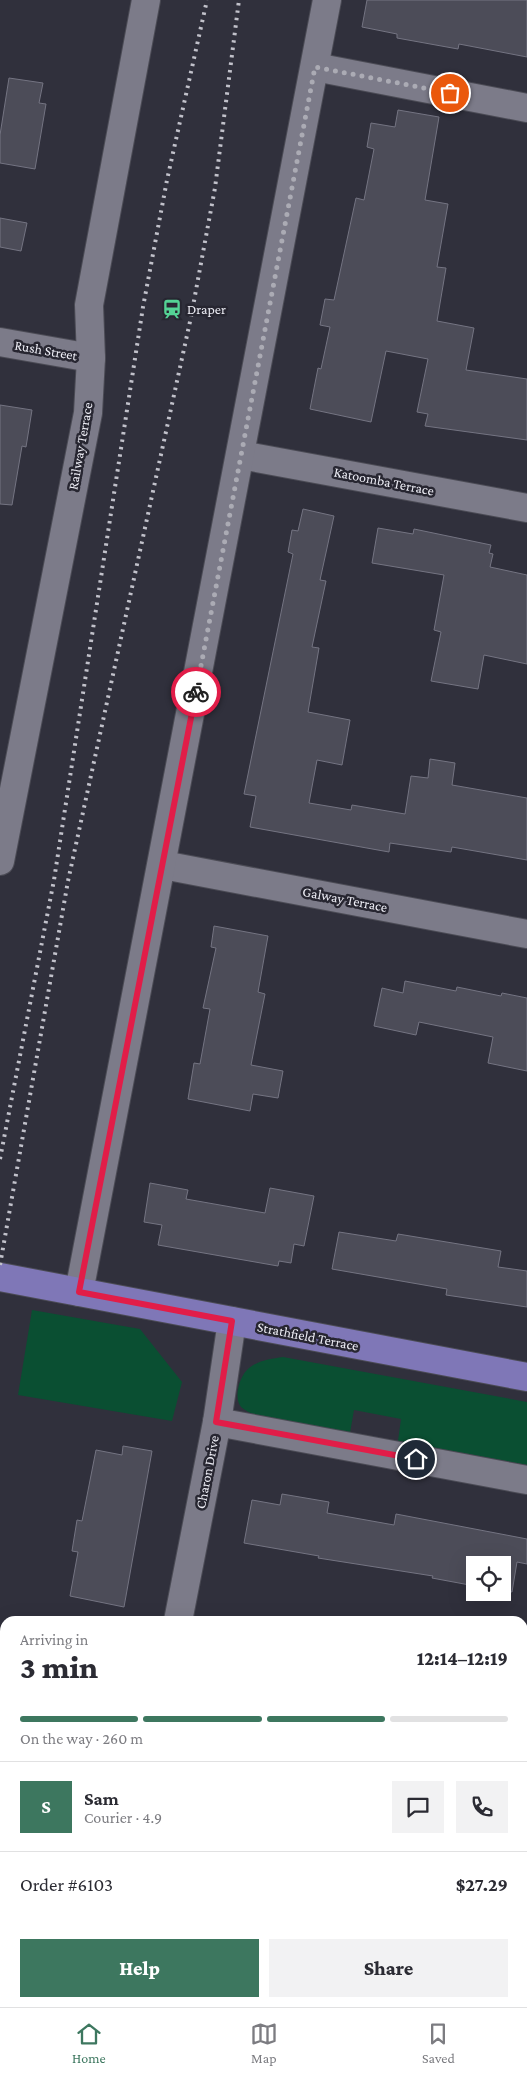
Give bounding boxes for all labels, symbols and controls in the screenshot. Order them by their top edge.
pin [429,72,471,114]
icon: bag [436,79,464,107]
station icon: Draper [161,298,183,320]
place label: Draper [187,301,226,317]
street label: Rush Street [13,337,79,363]
street label: Railway Terrace [64,401,96,491]
street label: Katoomba Terrace [333,463,435,499]
courier [171,667,221,717]
icon: bike [182,678,210,706]
street label: Galway Terrace [301,883,389,915]
street label: Strathfield Terrace [256,1318,360,1354]
street label: Charon Drive [192,1434,222,1510]
pin [395,1438,437,1480]
icon: home [402,1445,430,1473]
map controls [466,1556,511,1601]
button: locate [466,1556,511,1601]
text: Arriving in [20,1631,88,1648]
text: 12:14–12:19 [417,1648,508,1669]
text: 3 min [20,1649,98,1685]
text: On the way · 260 m [20,1730,143,1747]
button: chat [392,1781,444,1833]
button: phone [456,1781,508,1833]
text: Sam [84,1788,119,1809]
text: S [41,1796,51,1817]
text: Courier · 4.9 [84,1809,162,1826]
text: Order #6103 [20,1874,113,1895]
text: $27.29 [456,1874,508,1895]
button: Help [20,1939,259,1997]
button: Share [269,1939,508,1997]
tab: Home [72,2020,106,2066]
tab: Map [250,2020,278,2066]
tab: Saved [422,2020,455,2066]

